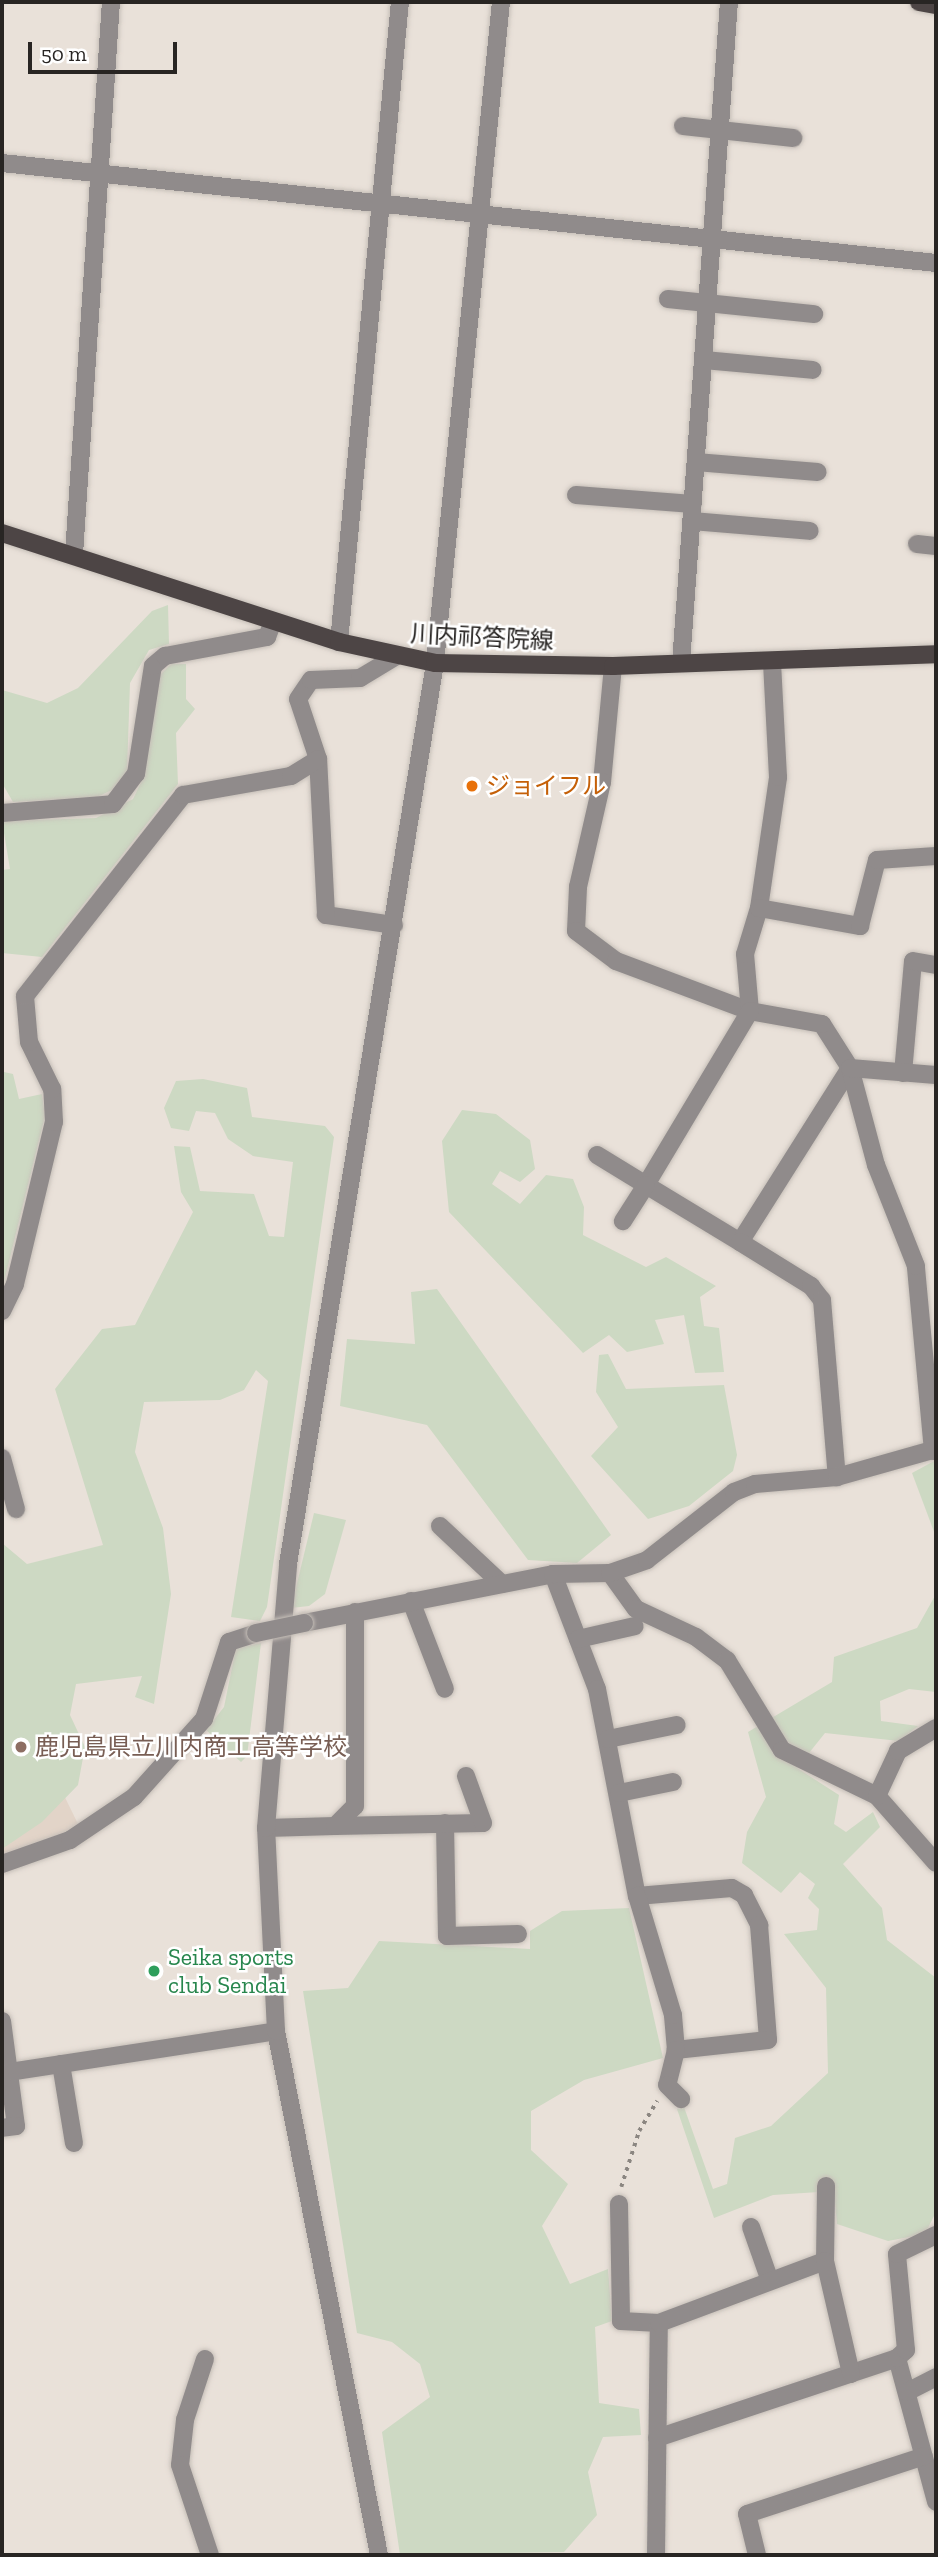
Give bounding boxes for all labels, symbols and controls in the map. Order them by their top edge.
scale bar [32,28,180,72]
text: 50 m [41,41,87,66]
street label: 川内祁答院線 [409,619,555,655]
place label: ジョイフル [486,772,606,800]
marker: ジョイフル [464,778,480,794]
place label: 鹿児島県立川内商工高等学校 [35,1733,347,1761]
marker: 鹿児島県立川内商工高等学校 [13,1739,29,1755]
place label: Seika sports club Sendai [168,1943,294,1999]
marker: Seika sports club Sendai [146,1963,162,1979]

